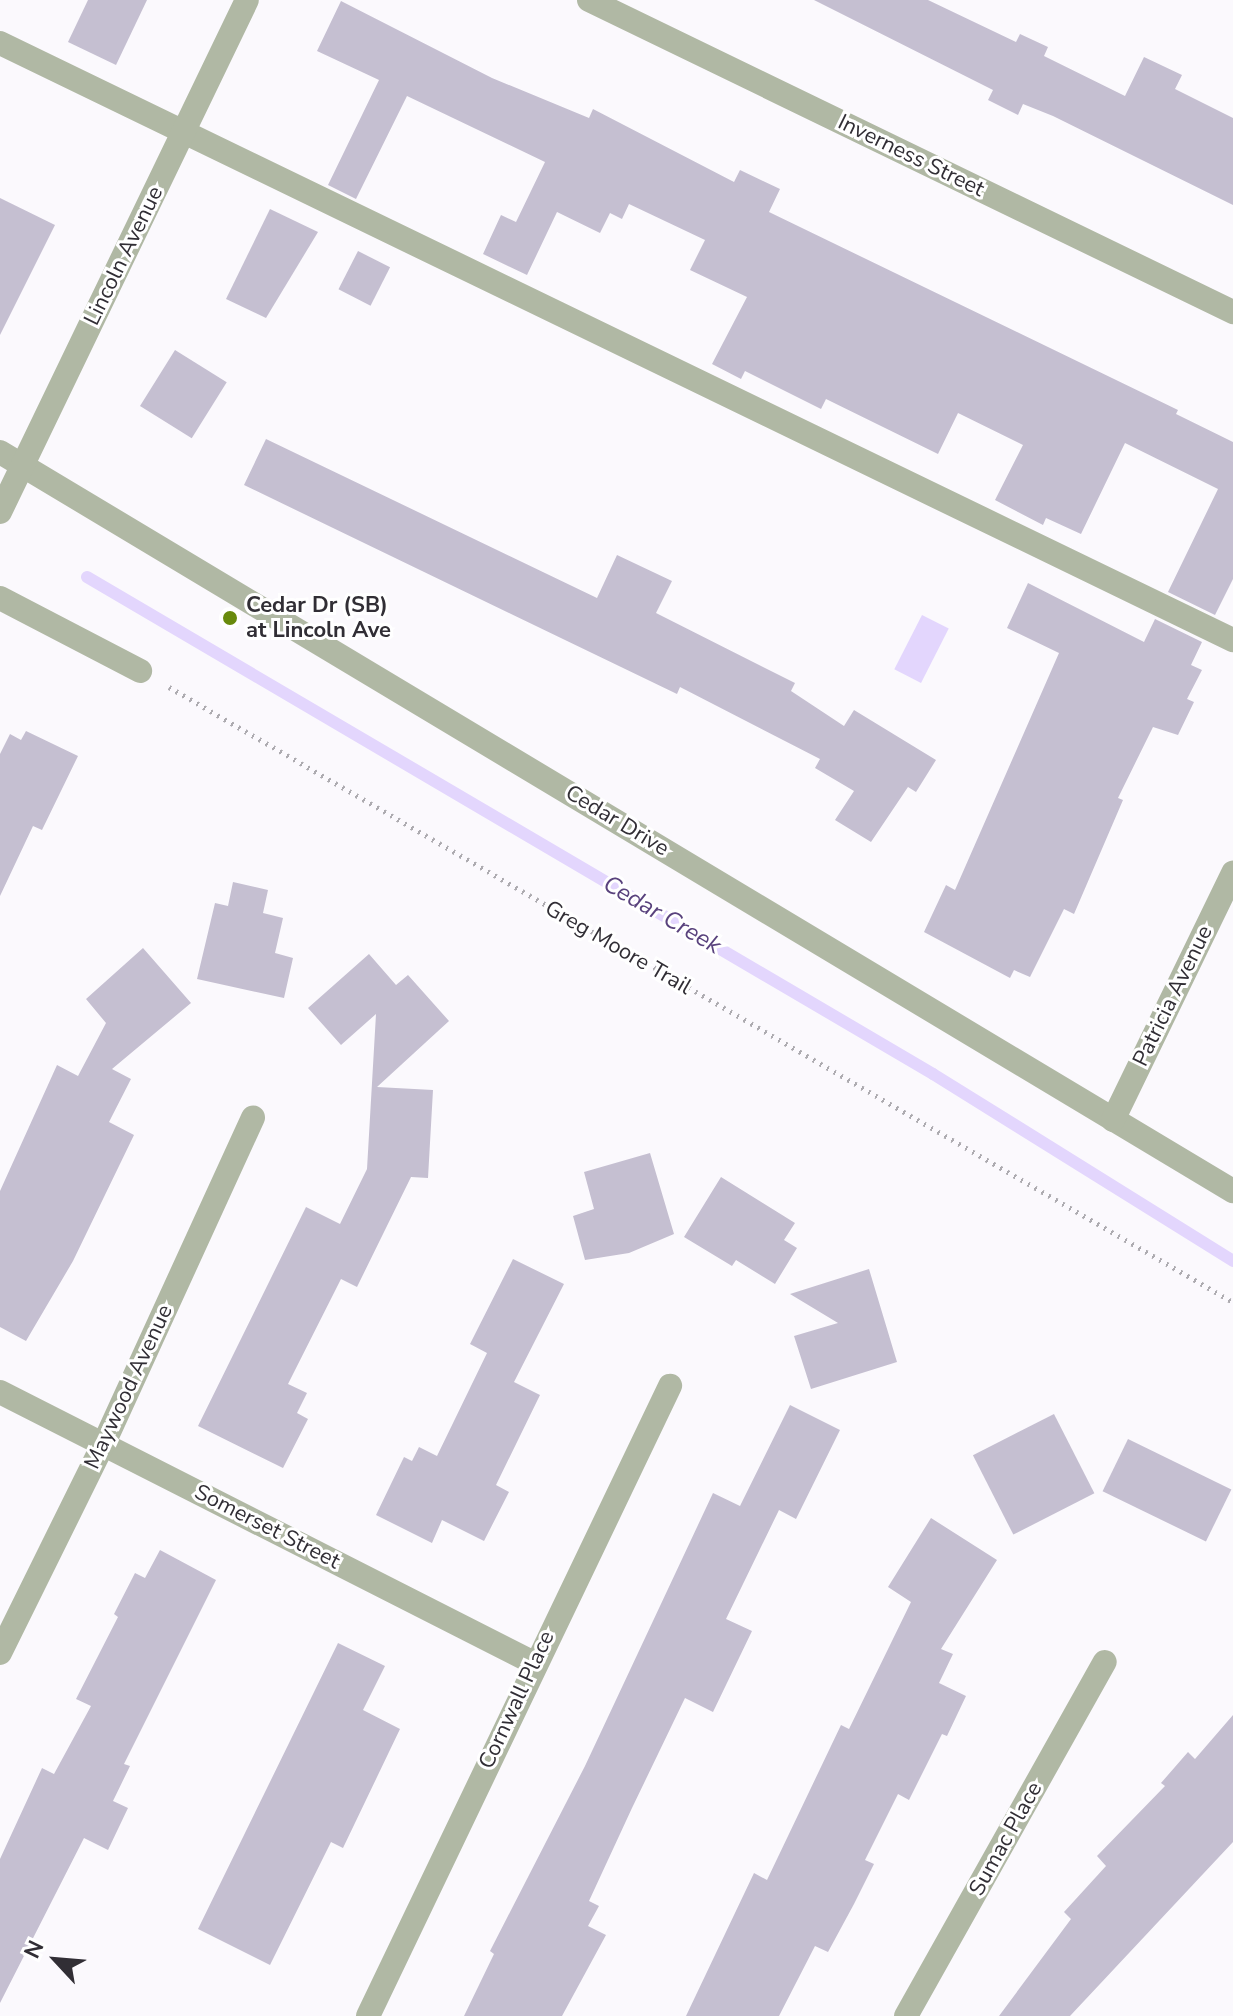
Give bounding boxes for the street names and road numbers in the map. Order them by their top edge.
street label: Inverness Street [833,109,989,203]
street label: Lincoln Avenue [79,182,169,330]
street label: Cedar Drive [561,780,673,862]
street label: Greg Moore Trail [540,895,696,1001]
street label: Patricia Avenue [1128,921,1218,1071]
street label: Maywood Avenue [79,1301,179,1473]
street label: Somerset Street [190,1479,344,1575]
street label: Cornwall Place [474,1627,560,1773]
street label: Sumac Place [964,1778,1048,1900]

